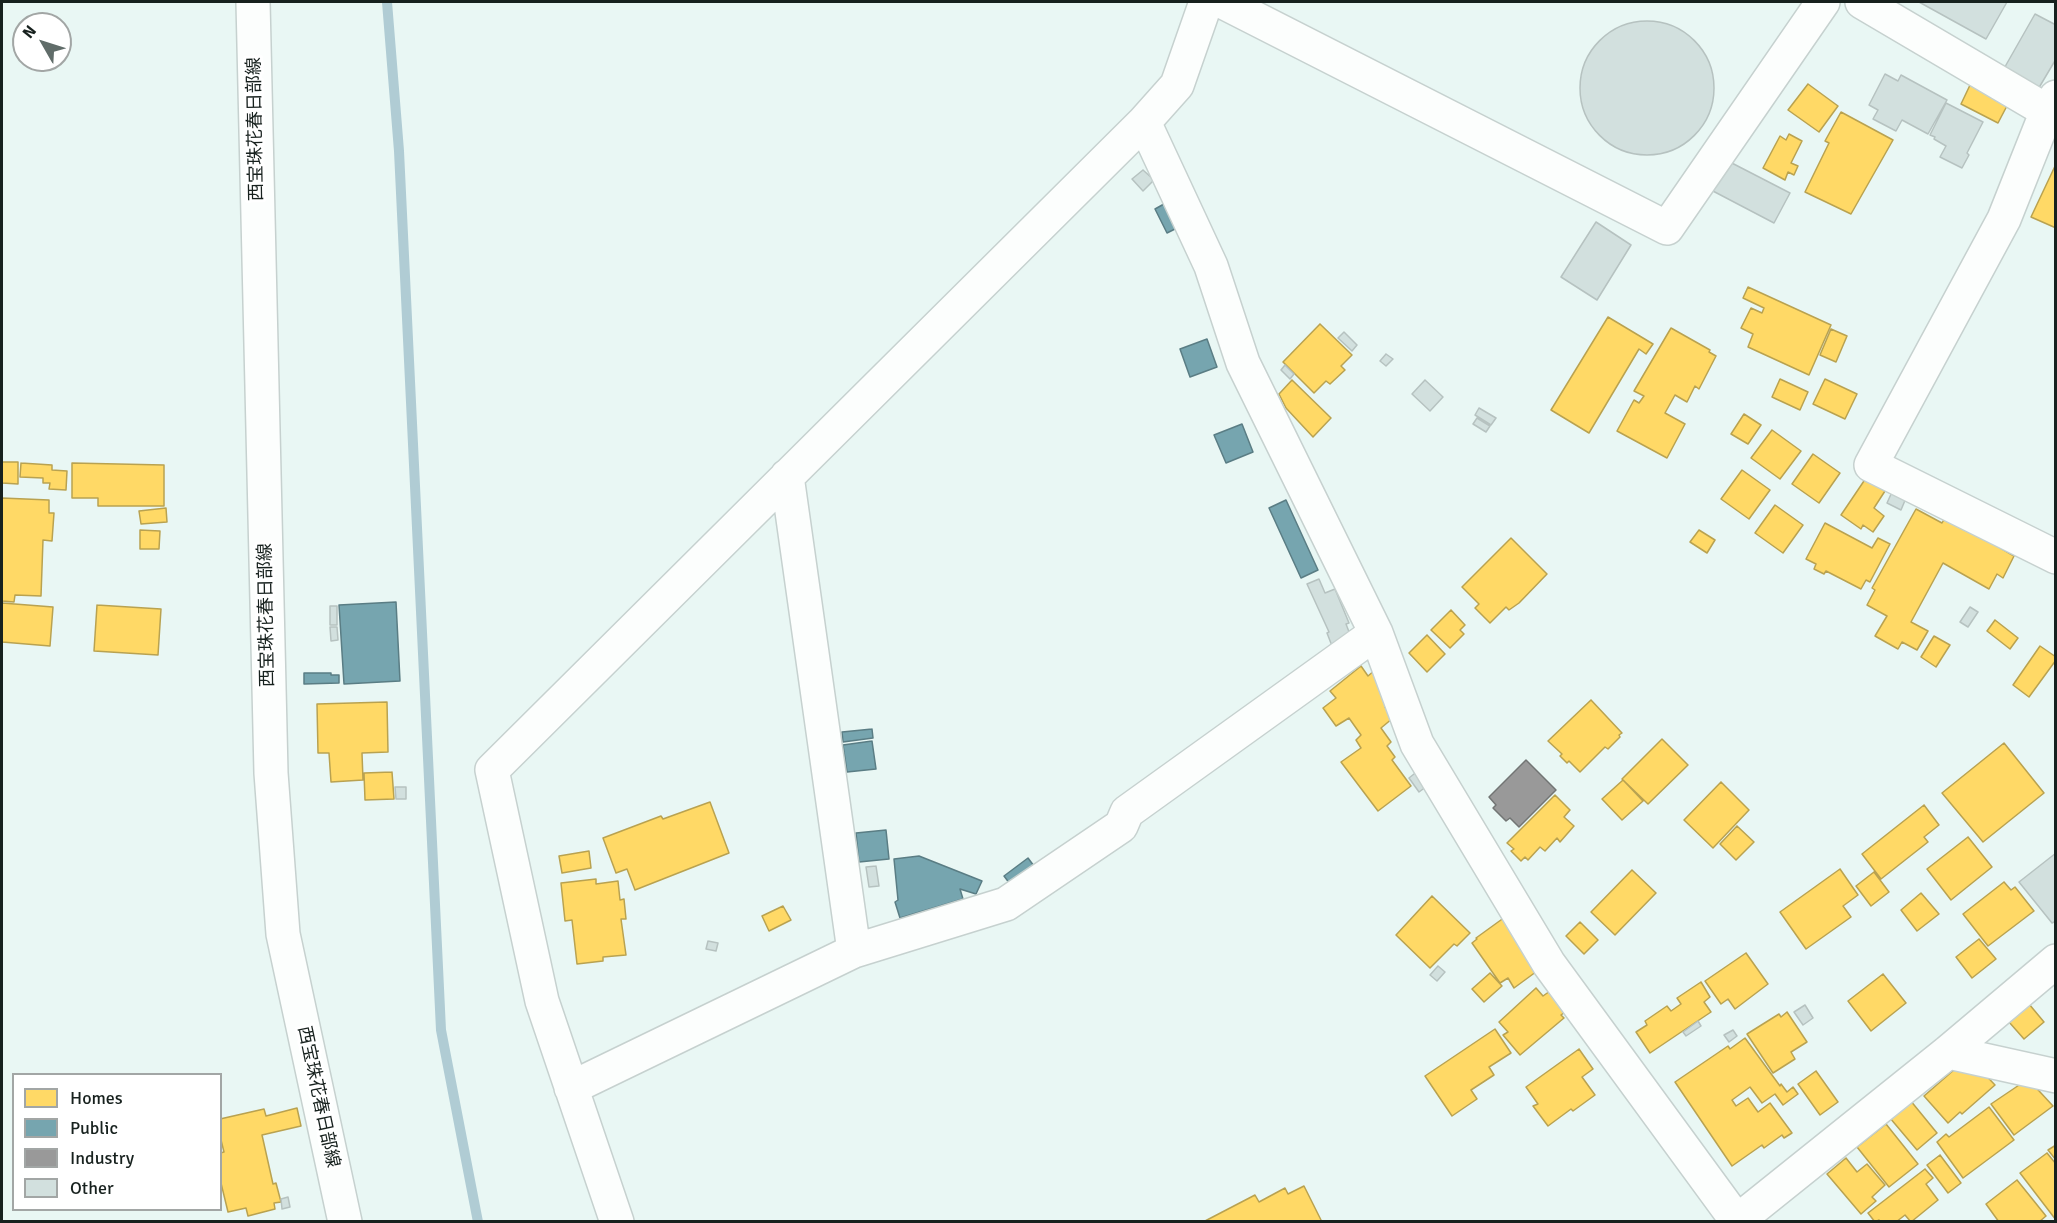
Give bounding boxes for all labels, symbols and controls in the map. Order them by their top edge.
north arrow [12,12,72,72]
text: N [18,21,41,43]
street label: 西宝珠花春日部線 [244,57,268,201]
street label: 西宝珠花春日部線 [255,543,279,687]
street label: 西宝珠花春日部線 [292,1024,344,1170]
legend [12,1073,222,1211]
text: Homes [70,1087,123,1109]
text: Public [70,1117,118,1139]
text: Industry [70,1147,134,1169]
text: Other [70,1177,114,1199]

